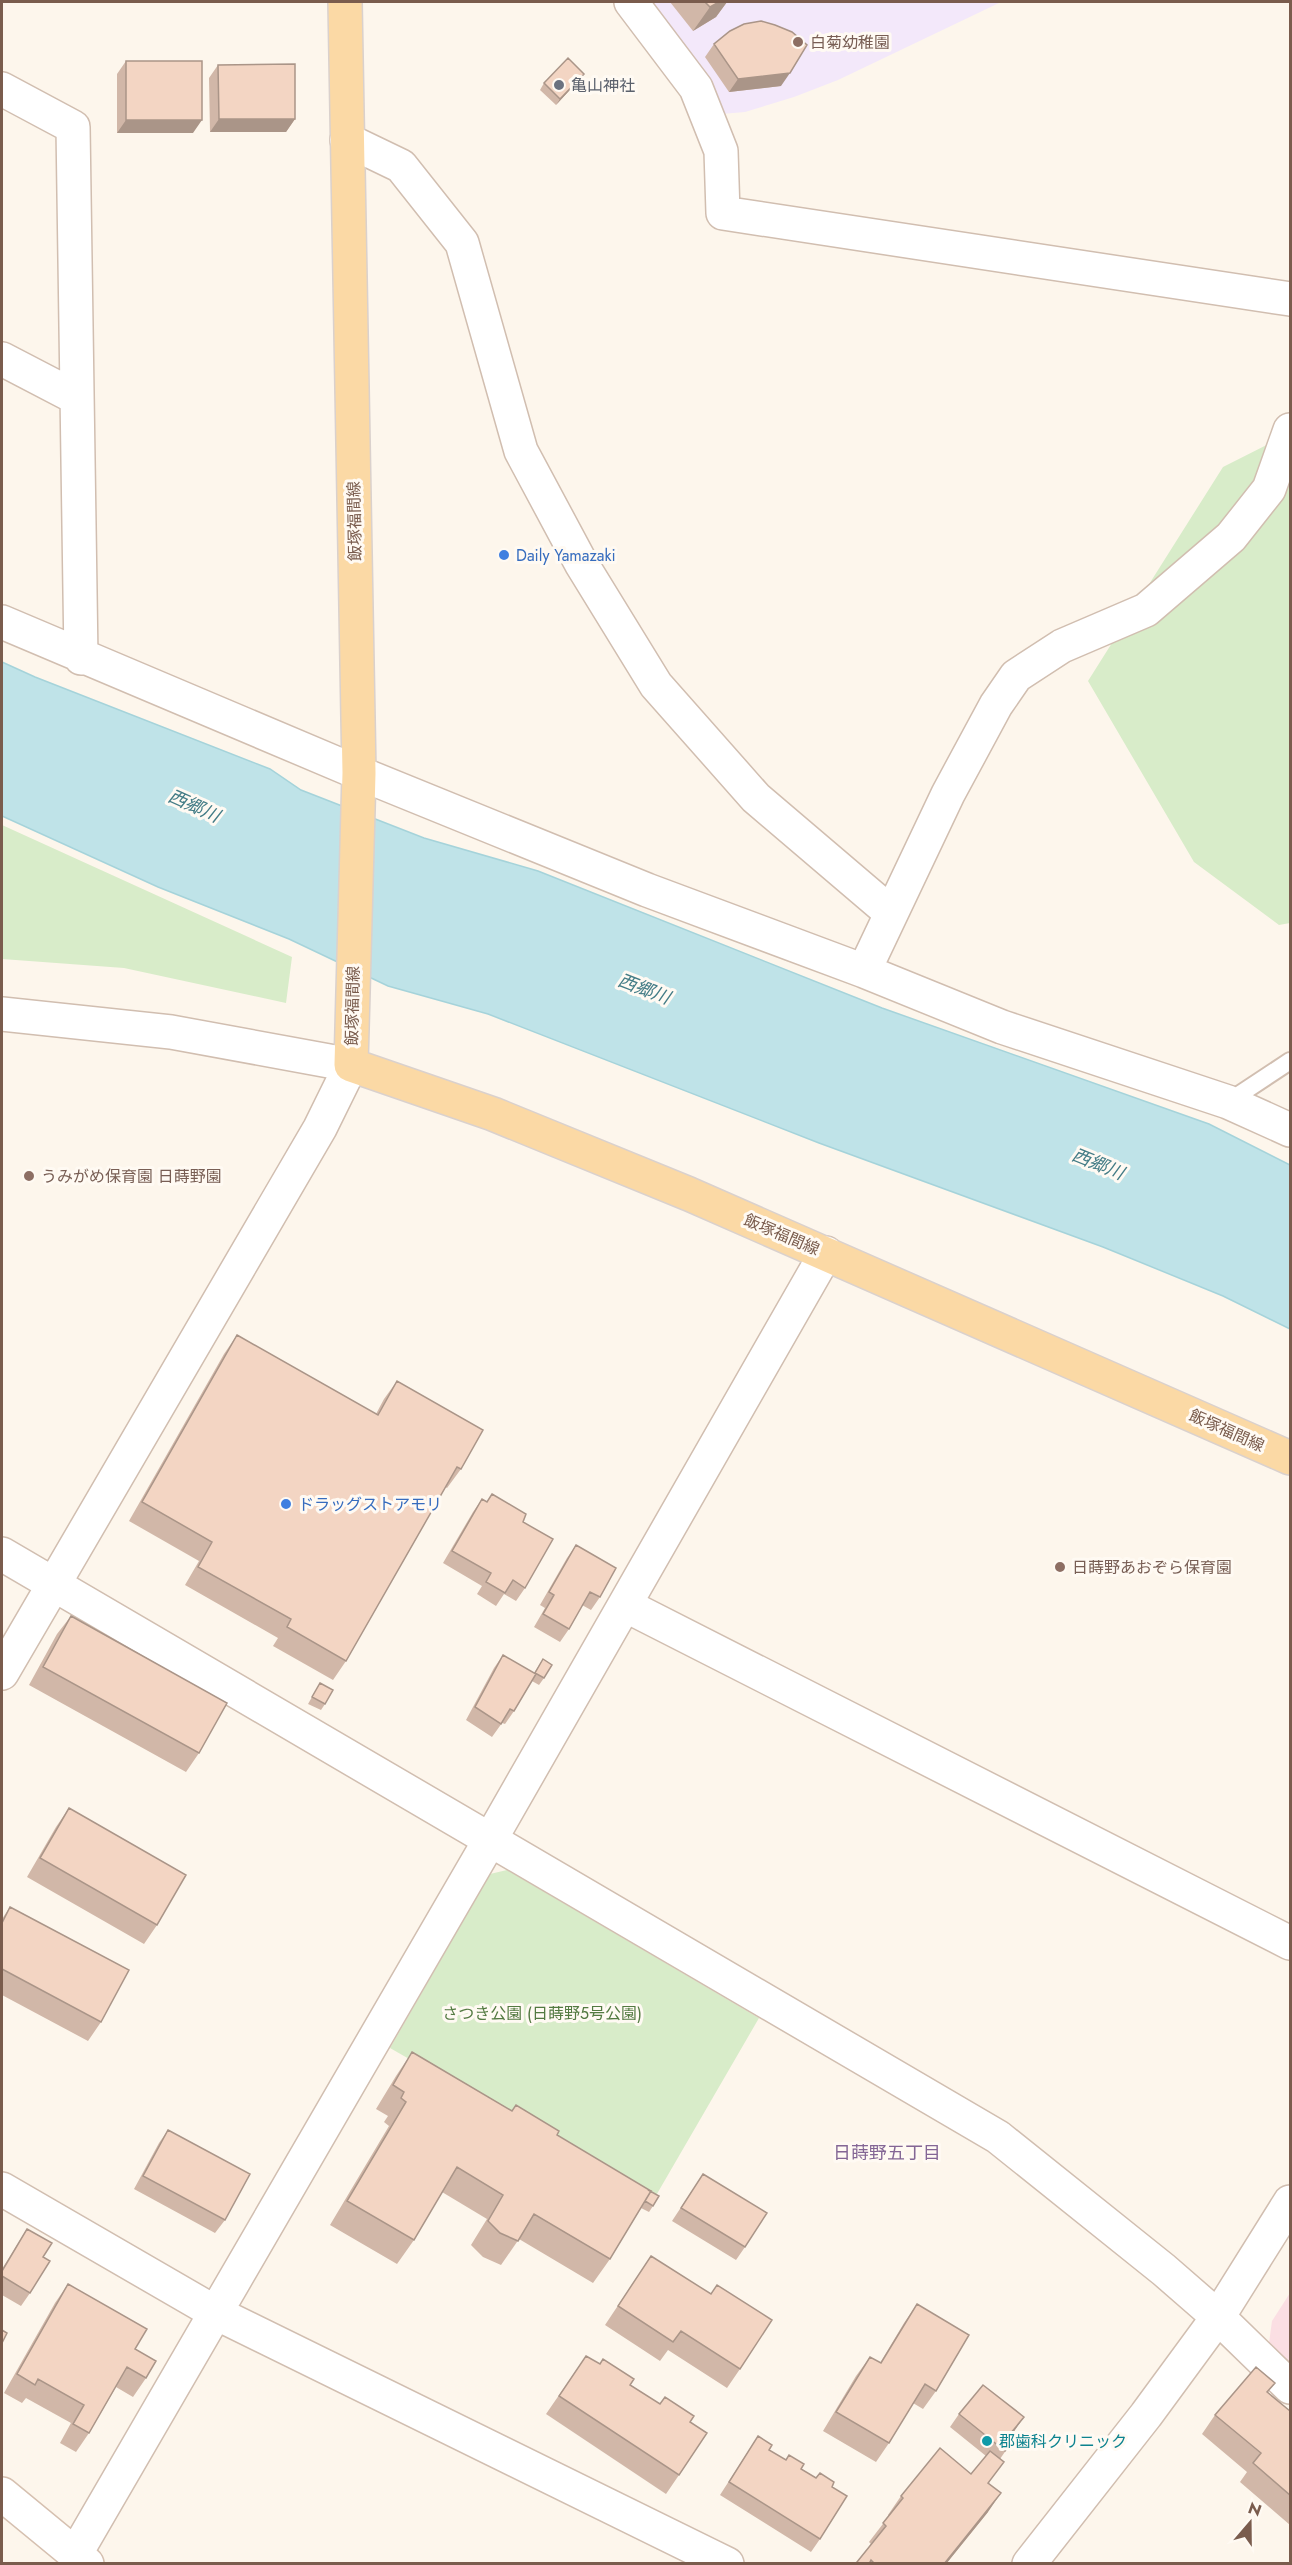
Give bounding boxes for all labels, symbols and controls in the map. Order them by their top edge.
place label: 白菊幼稚園 [810,31,890,54]
marker: 白菊幼稚園 [791,35,805,49]
place label: 亀山神社 [571,74,635,97]
marker: 亀山神社 [552,78,566,92]
street label: 飯塚福間線 [342,481,367,561]
place label: Daily Yamazaki [516,544,616,567]
marker: Daily Yamazaki [497,548,511,562]
water label: 西郷川 [164,783,226,830]
street label: 飯塚福間線 [340,966,365,1046]
water label: 西郷川 [614,967,676,1012]
water label: 西郷川 [1068,1142,1130,1187]
place label: うみがめ保育園 日蒔野園 [41,1165,222,1188]
marker: うみがめ保育園 日蒔野園 [22,1169,36,1183]
street label: 飯塚福間線 [740,1208,823,1261]
street label: 飯塚福間線 [1186,1404,1268,1457]
place label: ドラッグストアモリ [298,1493,442,1516]
marker: ドラッグストアモリ [279,1497,293,1511]
place label: 日蒔野あおぞら保育園 [1072,1556,1232,1579]
marker: 日蒔野あおぞら保育園 [1053,1560,1067,1574]
park label: さつき公園 (日蒔野5号公園) [442,2002,642,2025]
district label: 日蒔野五丁目 [833,2140,941,2166]
place label: 郡歯科クリニック [999,2430,1127,2453]
marker: 郡歯科クリニック [980,2434,994,2448]
north arrow [1220,2493,1280,2553]
text: N [1245,2496,1265,2522]

